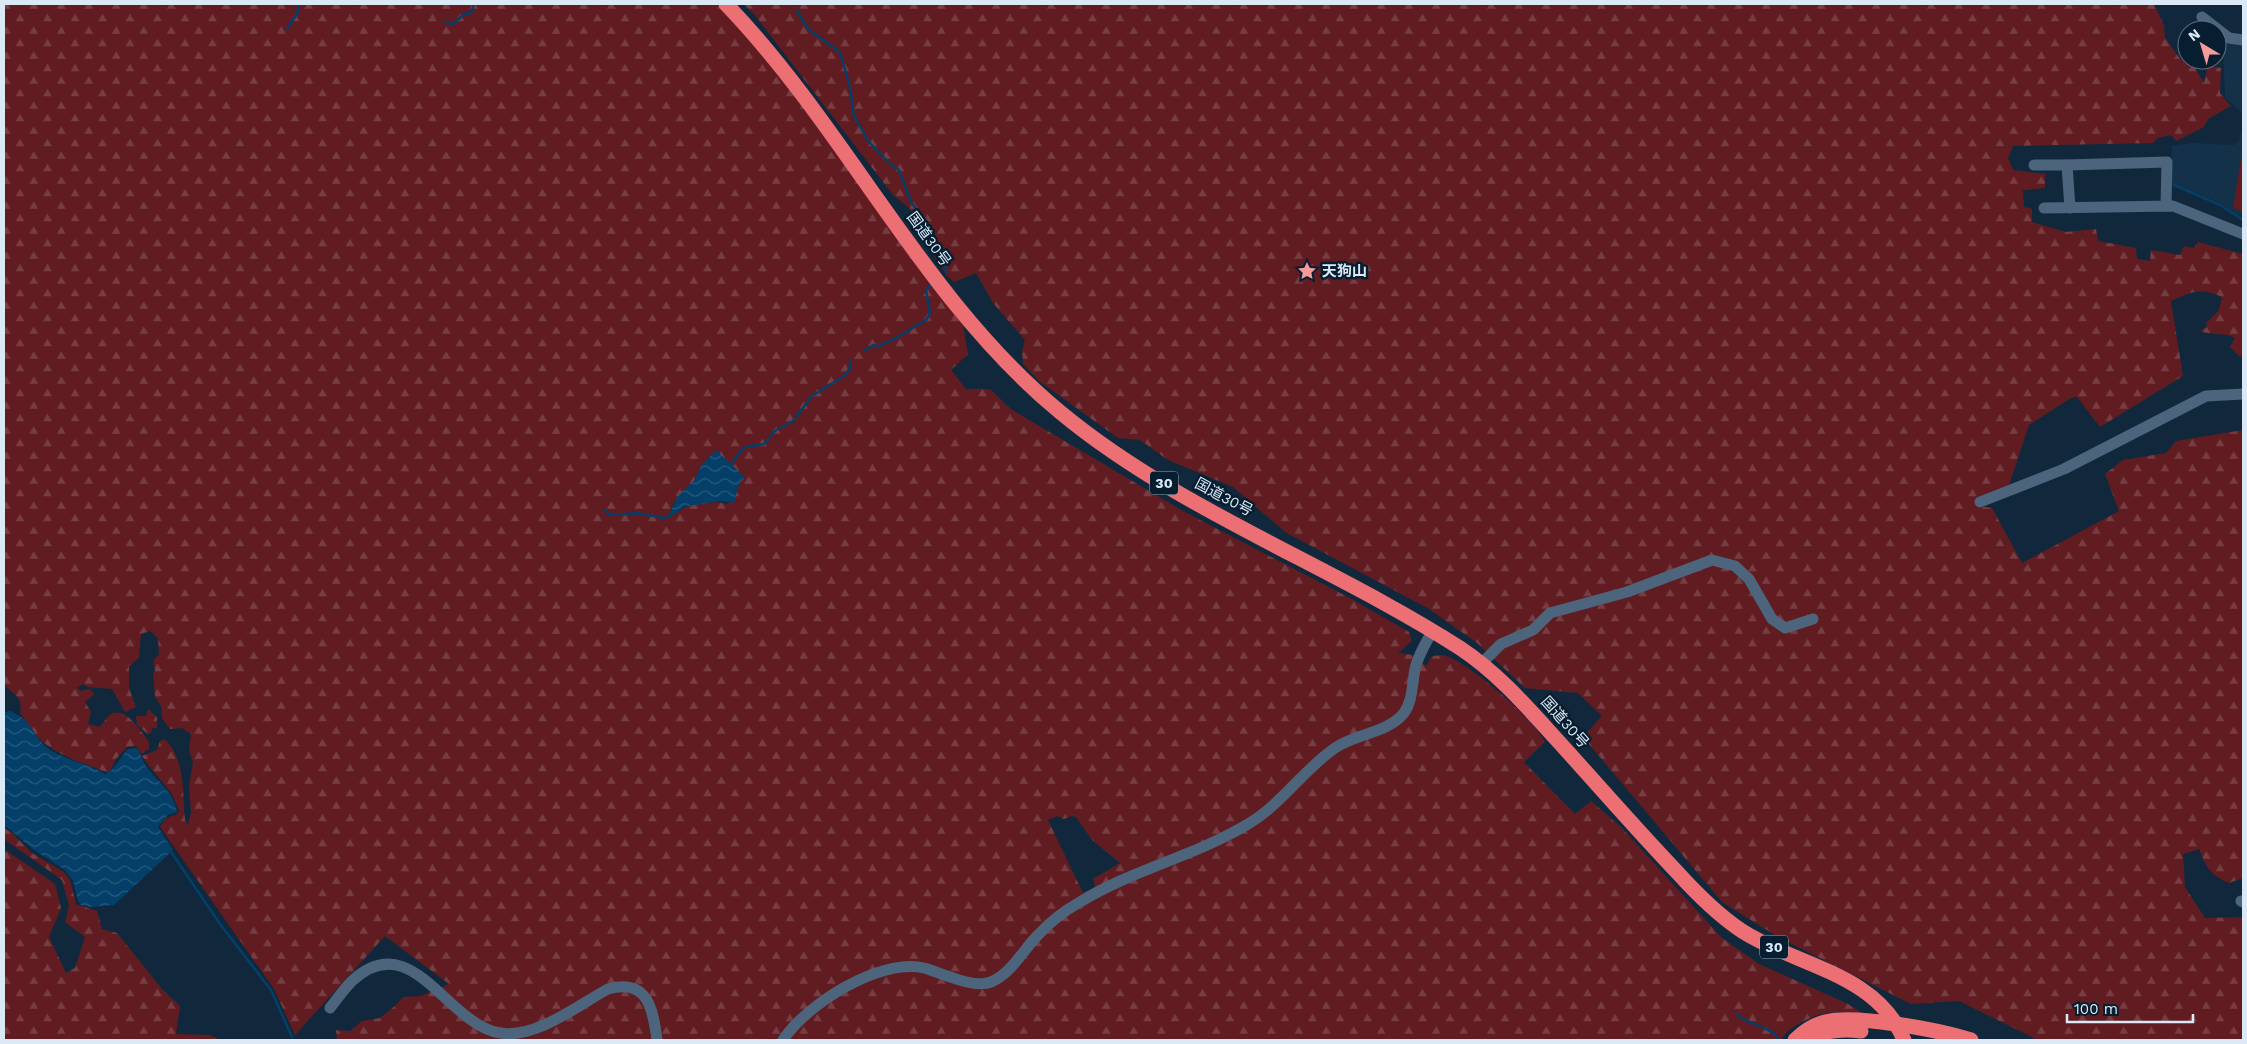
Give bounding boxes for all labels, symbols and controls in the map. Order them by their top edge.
north arrow [2177,20,2227,70]
text: N [2185,25,2203,44]
street label: 国道30号 [903,208,955,270]
place icon: 天狗山 [1296,260,1318,282]
place label: 天狗山 [1322,262,1367,280]
road number: 30 [1150,472,1178,494]
street label: 国道30号 [1192,474,1256,520]
street label: 国道30号 [1537,693,1593,751]
road number: 30 [1760,936,1788,959]
scale bar [2067,992,2193,1024]
text: 100 m [2074,1000,2118,1018]

